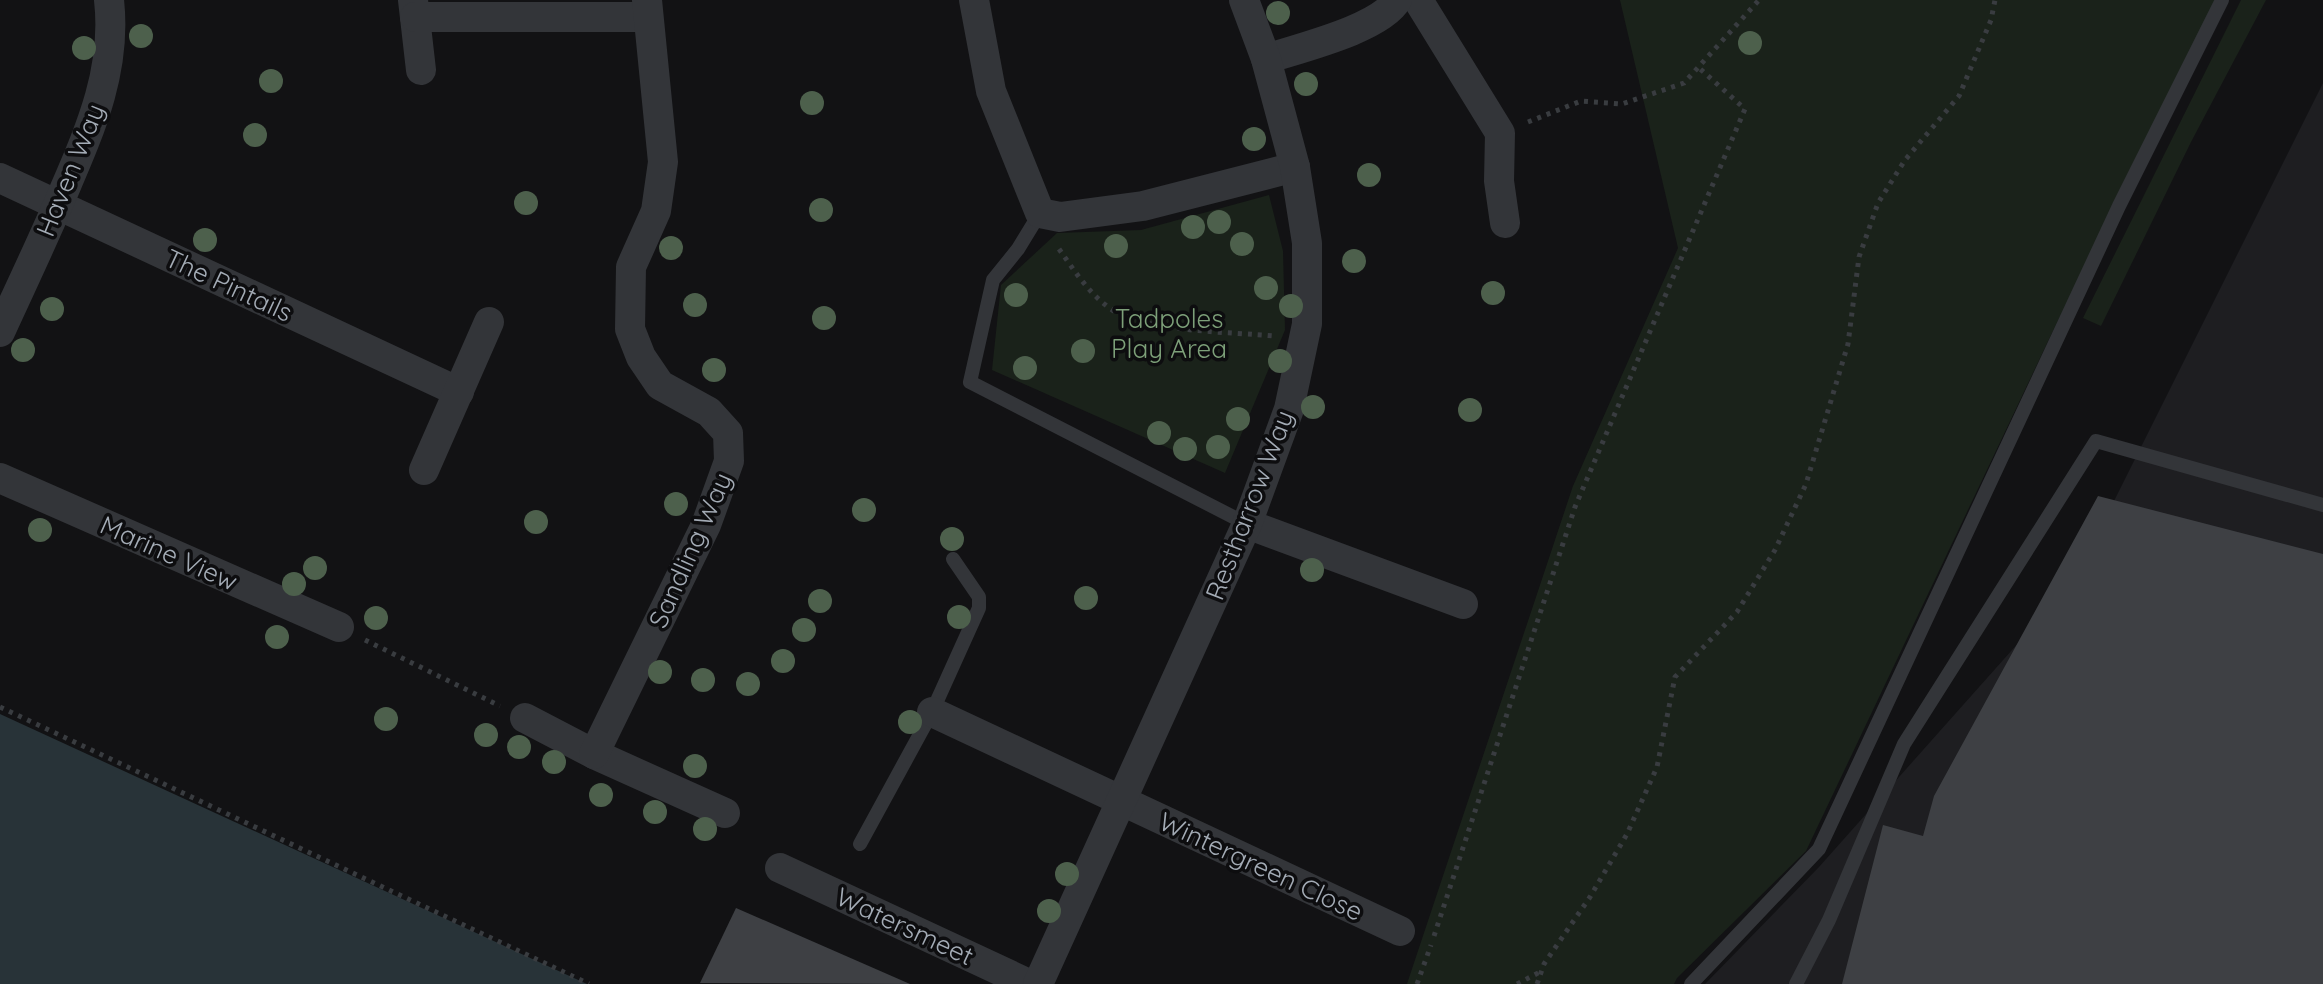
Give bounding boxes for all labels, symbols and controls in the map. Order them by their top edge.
street label: Haven Way [28,99,112,241]
street label: The Pintails [160,241,298,329]
park label: Tadpoles Play Area [1111,302,1227,365]
street label: Restharrow Way [1198,405,1300,605]
street label: Sandling Way [641,467,739,633]
street label: Marine View [95,508,243,598]
street label: Wintergreen Close [1154,804,1368,928]
street label: Watersmeet [831,880,979,972]

